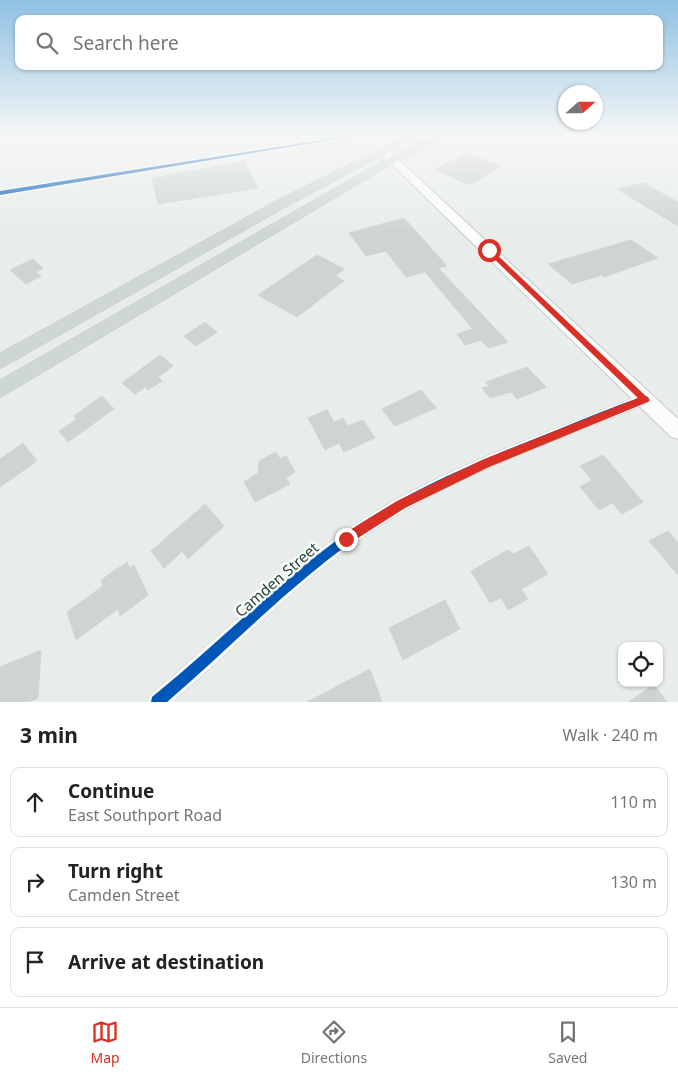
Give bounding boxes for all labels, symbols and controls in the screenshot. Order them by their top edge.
search box [15,15,663,70]
icon: search [33,29,61,57]
text: Search here [73,30,179,56]
north arrow [558,85,603,130]
route start [478,239,501,262]
route end [335,528,358,551]
street label: Camden Street [230,537,323,621]
map controls [618,642,663,687]
button: locate [618,642,663,687]
text: 3 min [20,721,78,749]
text: Walk · 240 m [563,724,658,746]
text: Continue [68,778,154,804]
icon: ahead [21,788,49,816]
text: 110 m [610,791,657,813]
text: East Southport Road [68,804,222,826]
text: Turn right [68,858,163,884]
icon: right [21,868,49,896]
text: 130 m [610,871,657,893]
text: Camden Street [68,884,180,906]
icon: arrive [21,948,49,976]
text: Arrive at destination [68,949,264,975]
tab: Map [91,1018,120,1067]
tab: Directions [301,1018,367,1067]
tab: Saved [548,1018,587,1067]

